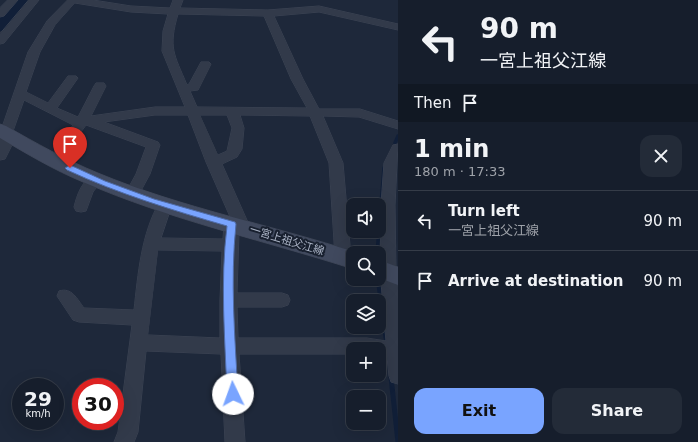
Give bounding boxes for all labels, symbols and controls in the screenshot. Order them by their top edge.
text: 90 m [480,12,558,45]
icon: left [414,16,466,68]
text: 一宮上祖父江線 [480,50,606,71]
icon: arrive [459,92,481,114]
text: Then [414,94,451,112]
pin [53,127,87,168]
icon: arrive [59,133,81,155]
text: 1 min [414,135,489,163]
button: close [640,135,682,177]
text: 180 m · 17:33 [414,164,505,179]
map controls [346,198,386,430]
button: sound [346,198,386,238]
text: Turn left [448,202,520,220]
icon: left [414,210,436,232]
text: 90 m [644,212,682,230]
street label: 一宮上祖父江線 [248,223,326,258]
text: 一宮上祖父江線 [448,223,539,238]
button: search [346,246,386,286]
icon: arrive [414,270,436,292]
text: Arrive at destination [448,272,623,290]
text: 90 m [644,272,682,290]
button: layers [346,294,386,334]
button: + [346,342,386,382]
position arrow [212,373,254,415]
speed limit sign: 30 [72,378,124,430]
text: 29 [24,387,52,411]
button: Exit [414,388,544,434]
button: Share [552,388,682,434]
button: − [346,390,386,430]
text: km/h [25,408,51,419]

